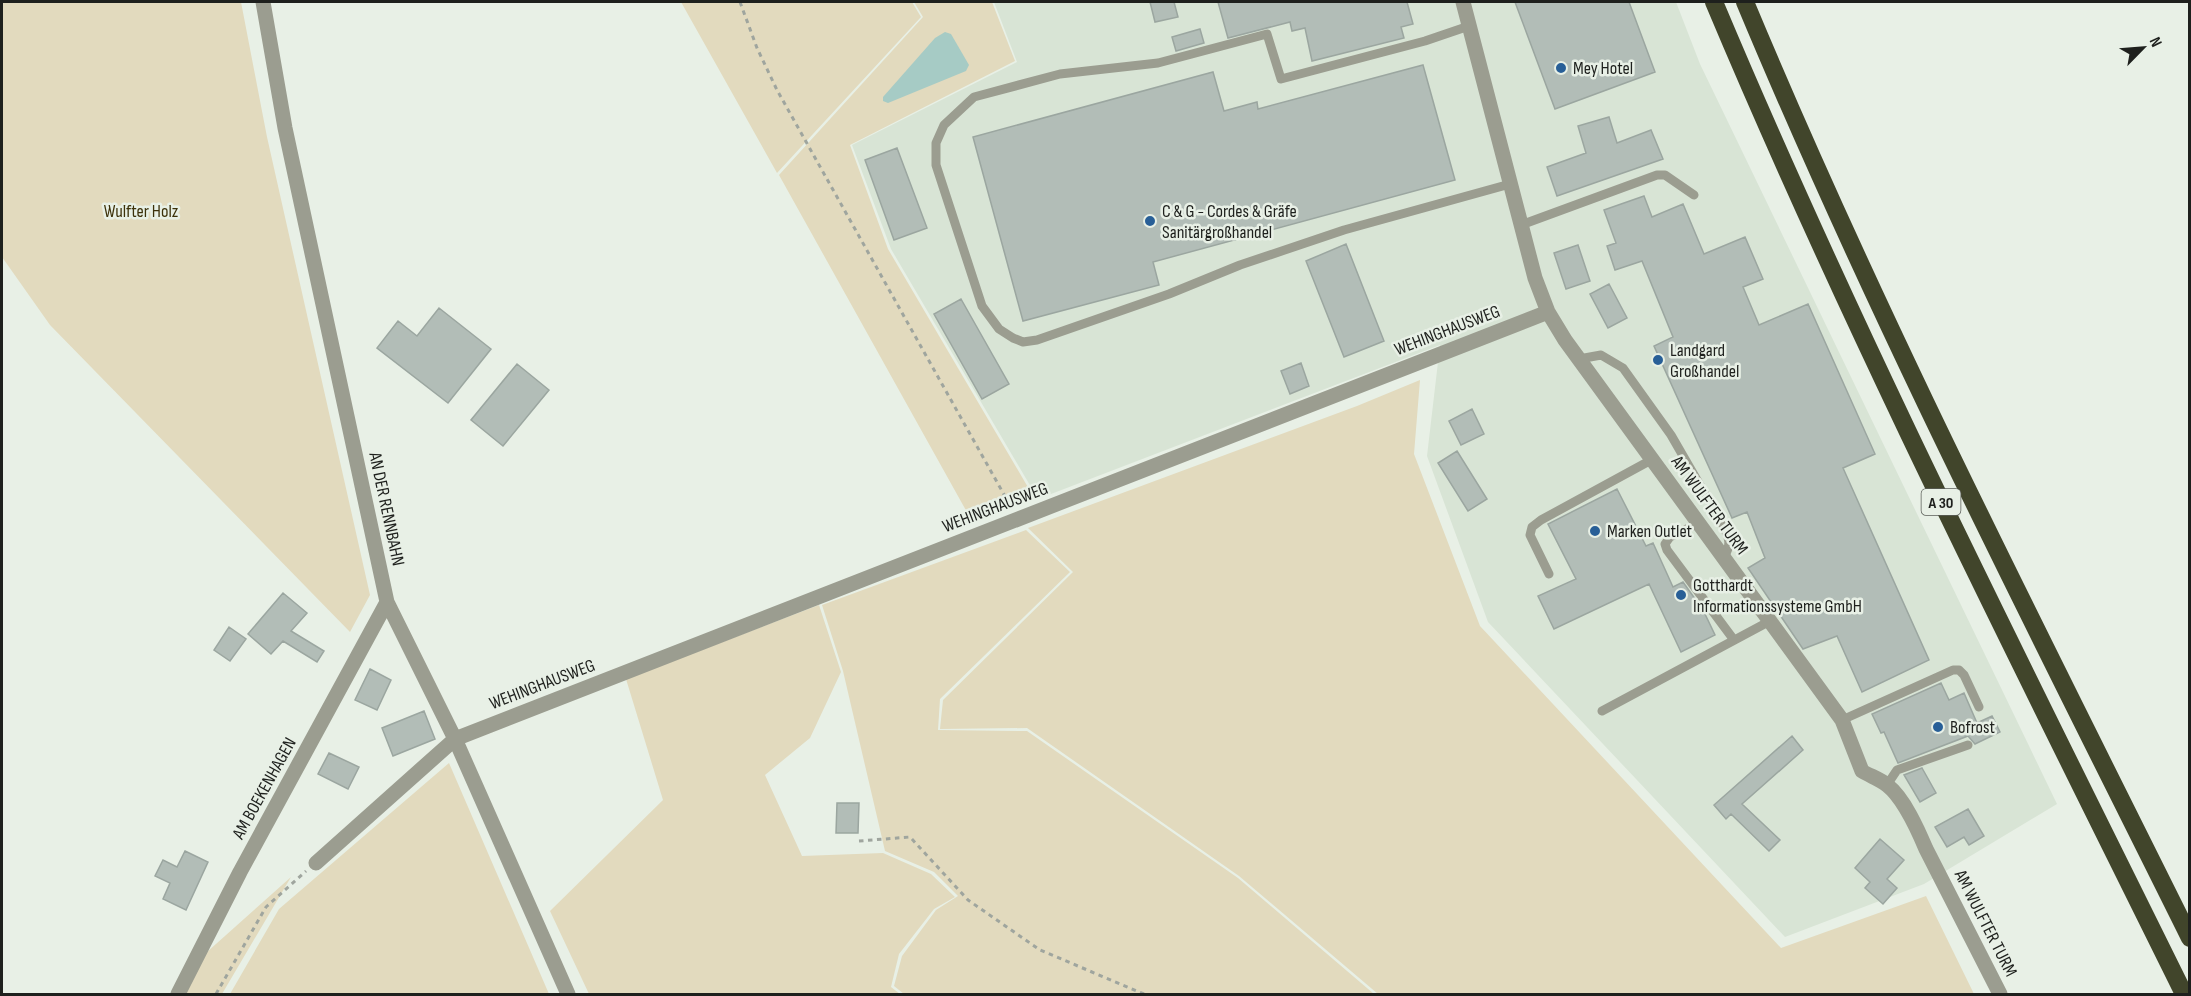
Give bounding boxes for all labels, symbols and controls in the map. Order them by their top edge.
north arrow [2113,18,2173,78]
text: N [2145,34,2166,50]
place label: Mey Hotel [1573,58,1633,79]
marker: Mey Hotel [1554,61,1568,75]
park label: Wulfter Holz [104,201,179,222]
place label: C & G - Cordes & Gräfe Sanitärgroßhandel [1162,201,1297,243]
marker: C & G - Cordes & Gräfe Sanitärgroßhandel [1143,214,1157,228]
street label: WEHINGHAUSWEG [1391,301,1503,360]
place label: Landgard Großhandel [1670,340,1739,382]
marker: Landgard Großhandel [1651,353,1665,367]
street label: AN DER RENNBAHN [364,450,409,568]
street label: AM WULFTER TURM [1666,451,1752,559]
street label: WEHINGHAUSWEG [939,478,1051,537]
road number: A 30 [1922,489,1960,515]
place label: Marken Outlet [1607,521,1693,542]
marker: Marken Outlet [1588,524,1602,538]
place label: Gotthardt Informationssysteme GmbH [1693,575,1862,617]
marker: Gotthardt Informationssysteme GmbH [1674,588,1688,602]
street label: WEHINGHAUSWEG [486,655,598,714]
place label: Bofrost [1950,717,1995,738]
marker: Bofrost [1931,720,1945,734]
street label: AM BOEKENHAGEN [227,734,301,843]
street label: AM WULFTER TURM [1949,866,2021,980]

